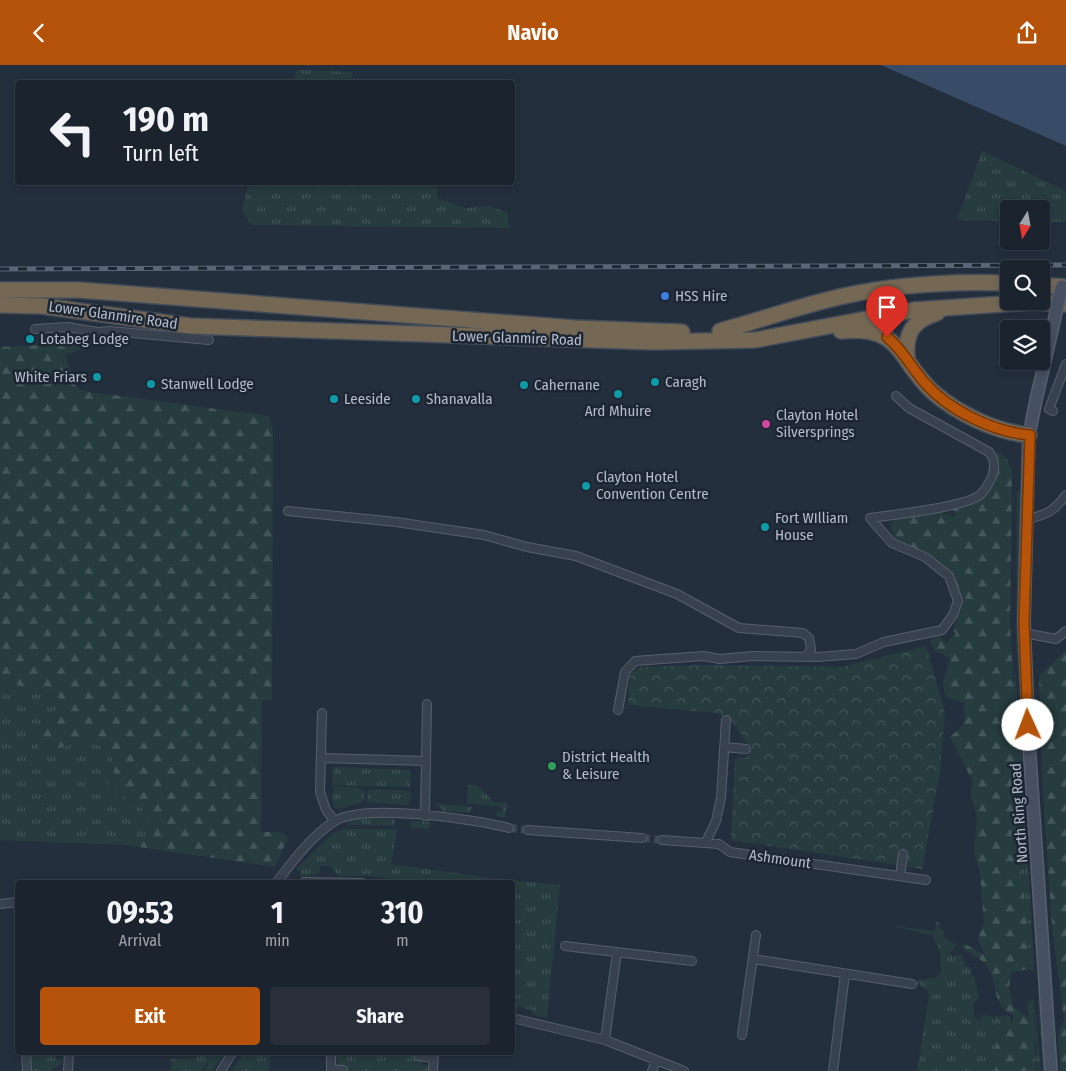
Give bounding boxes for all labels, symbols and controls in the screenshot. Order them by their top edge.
icon: back [25,19,53,47]
text: Navio [507,19,559,46]
icon: share [1013,19,1041,47]
text: 190 m [123,98,209,140]
icon: left [40,100,105,165]
text: Turn left [123,140,199,167]
north arrow [1000,200,1050,250]
map controls [1000,200,1050,370]
button: search [1000,260,1050,310]
pin [866,286,908,337]
place label: HSS Hire [675,287,727,305]
marker: HSS Hire [659,290,671,302]
icon: arrive [873,293,901,321]
street label: Lower Glanmire Road [47,297,179,333]
button: layers [1000,320,1050,370]
street label: Lower Glanmire Road [452,327,582,349]
place label: Lotabeg Lodge [40,330,129,348]
marker: Lotabeg Lodge [24,333,36,345]
place label: White Friars [15,368,87,386]
marker: White Friars [91,371,103,383]
place label: Caragh [665,373,707,391]
place label: Stanwell Lodge [161,375,254,393]
place label: Cahernane [534,376,600,394]
marker: Caragh [649,376,661,388]
marker: Stanwell Lodge [145,378,157,390]
marker: Cahernane [518,379,530,391]
marker: Ard Mhuire [612,388,624,400]
place label: Leeside [344,390,391,408]
place label: Shanavalla [426,390,493,408]
marker: Leeside [328,393,340,405]
marker: Shanavalla [410,393,422,405]
place label: Ard Mhuire [585,402,651,420]
place label: Clayton Hotel Silversprings [776,406,858,441]
marker: Clayton Hotel Silversprings [760,418,772,430]
place label: Clayton Hotel Convention Centre [596,468,709,503]
marker: Clayton Hotel Convention Centre [580,480,592,492]
place label: Fort WIlliam House [775,509,848,544]
marker: Fort WIlliam House [759,521,771,533]
position arrow [1001,698,1053,750]
place label: District Health & Leisure [562,748,650,783]
marker: District Health & Leisure [546,760,558,772]
street label: North Ring Road [1007,762,1031,864]
street label: Ashmount [748,846,812,872]
text: 09:53 [106,895,174,931]
text: 1 [271,895,284,931]
text: 310 [381,895,424,931]
text: Arrival [119,931,161,950]
text: min [265,931,290,950]
text: m [396,931,409,950]
button: Exit [40,987,260,1045]
button: Share [270,987,490,1045]

